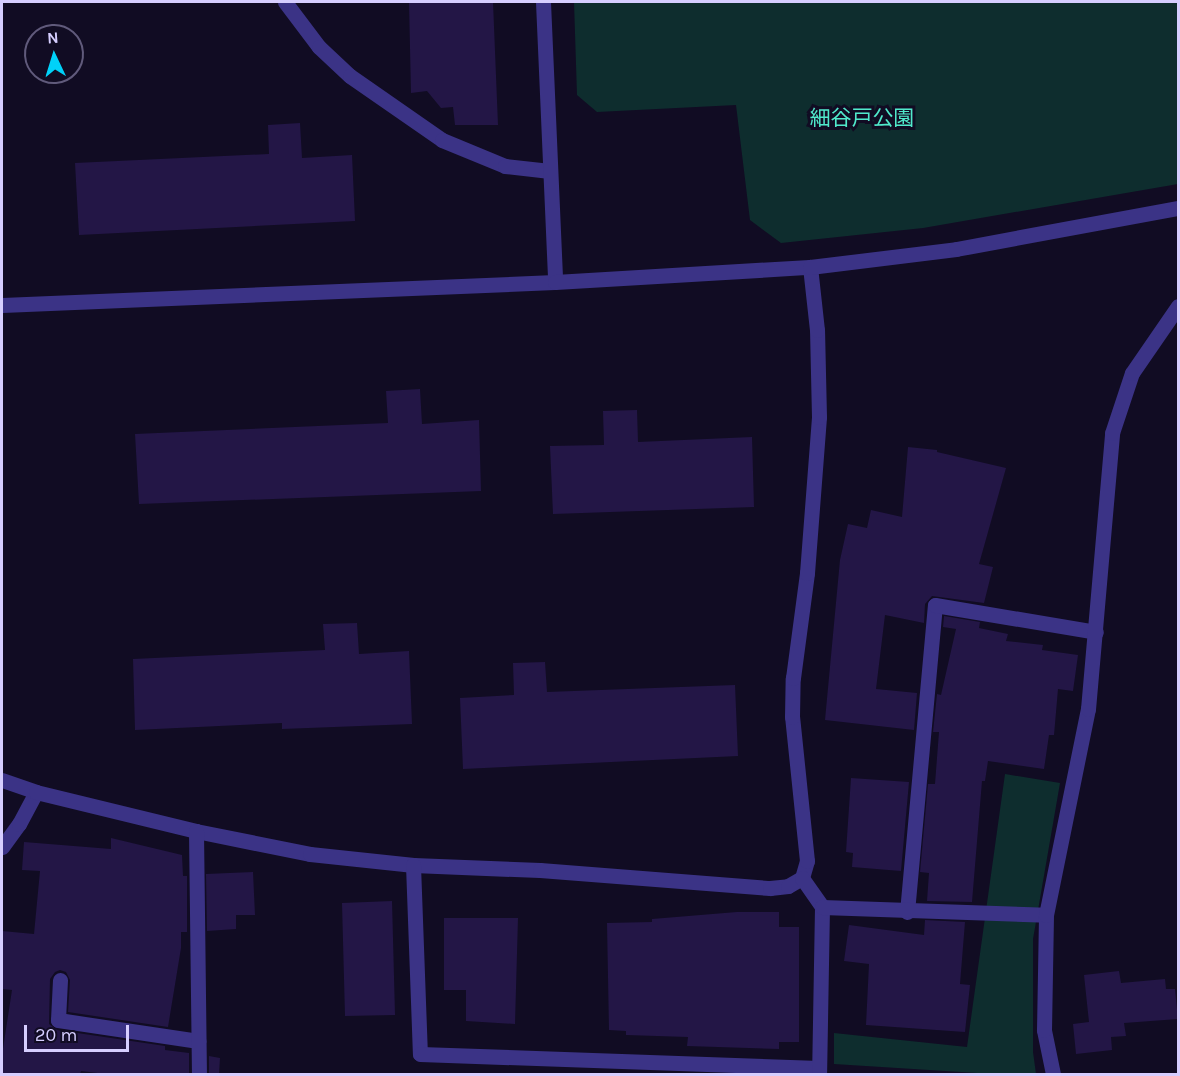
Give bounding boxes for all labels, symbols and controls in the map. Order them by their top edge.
north arrow [24,24,84,84]
text: N [46,28,59,47]
park label: 細谷戸公園 [810,105,914,131]
scale bar [27,1013,132,1051]
text: 20 m [35,1024,77,1046]

